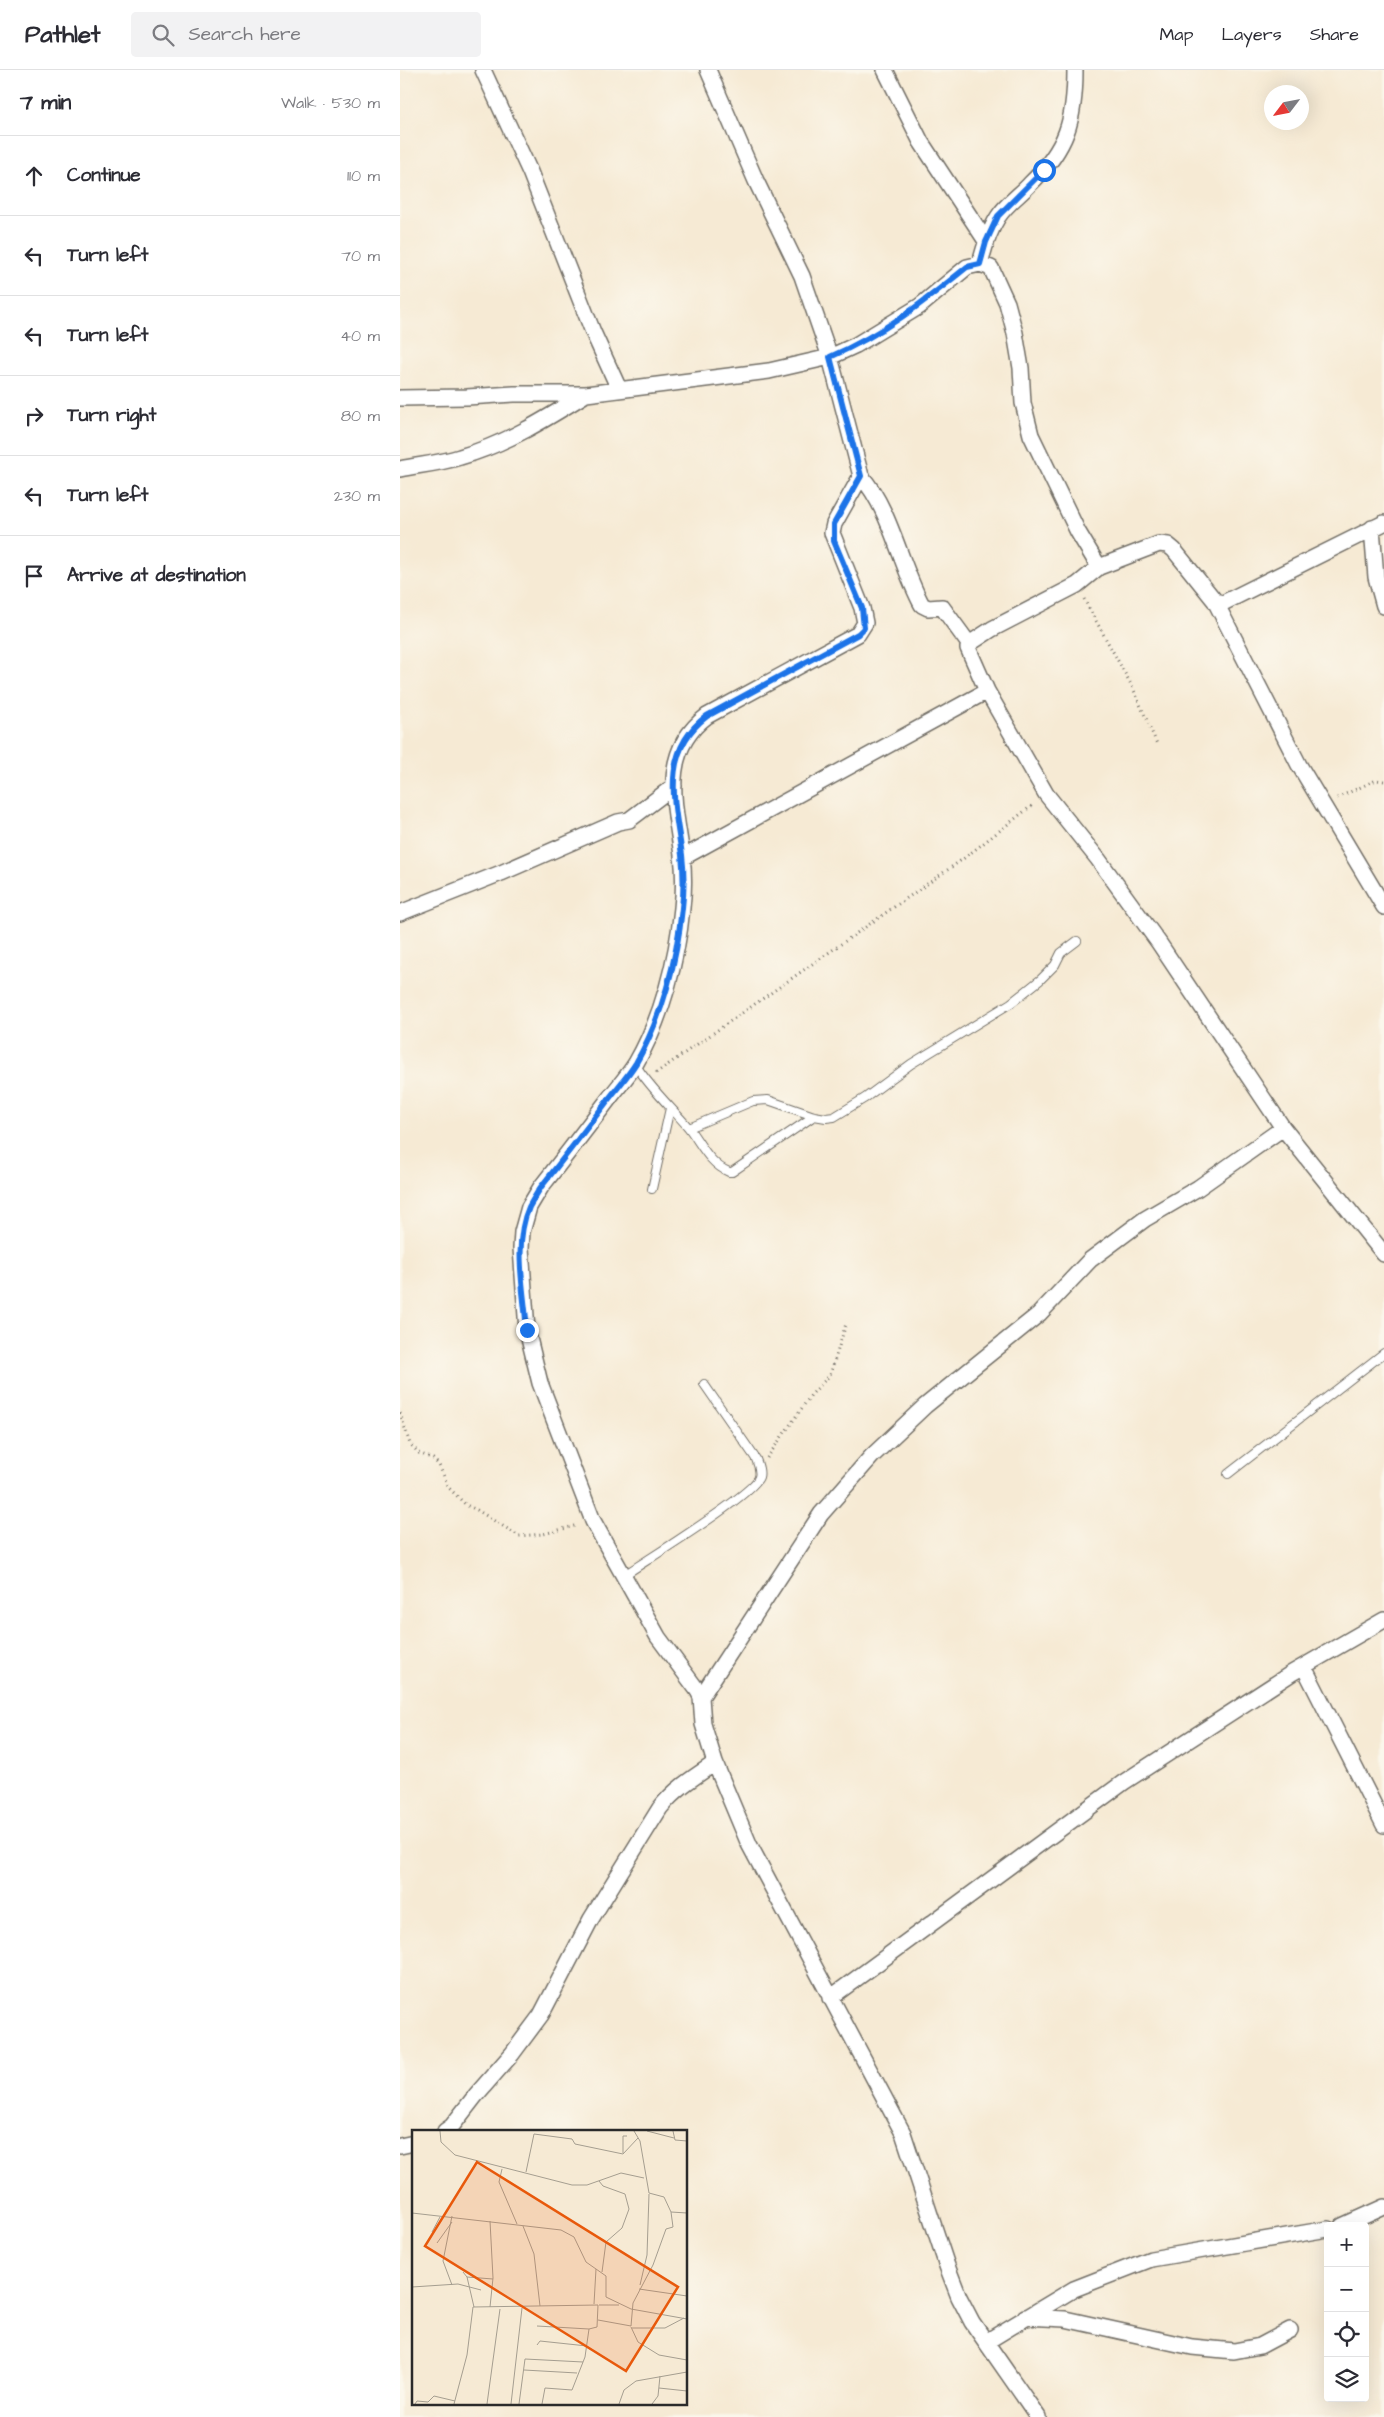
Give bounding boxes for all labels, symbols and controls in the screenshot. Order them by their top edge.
search box [131,12,481,57]
text: Pathlet [25,18,101,52]
icon: search [149,21,177,49]
text: Search here [189,21,301,48]
text: Map [1159,22,1193,47]
text: Layers [1221,22,1282,47]
text: Share [1310,22,1359,47]
north arrow [1264,85,1309,130]
text: 7 min [20,88,71,117]
text: Walk · 530 m [281,92,380,114]
route start [1033,159,1056,182]
icon: ahead [20,162,48,190]
text: Continue [67,162,141,189]
text: 110 m [347,165,380,187]
icon: left [20,242,48,270]
text: Turn left [67,242,148,269]
text: 70 m [341,245,380,267]
icon: left [20,322,48,350]
text: Turn left [67,322,148,349]
text: 40 m [340,325,380,347]
icon: right [20,402,48,430]
text: Turn right [67,402,156,429]
text: 80 m [341,405,380,427]
icon: left [20,482,48,510]
text: Turn left [67,482,148,509]
text: 230 m [334,485,380,507]
icon: arrive [20,562,48,590]
text: Arrive at destination [67,562,246,589]
route end [516,1319,539,1342]
inset map [412,2130,688,2404]
map controls [1324,2222,1369,2402]
button: + [1324,2222,1369,2267]
button: − [1324,2267,1369,2312]
button: locate [1324,2312,1369,2357]
button: layers [1324,2357,1369,2402]

